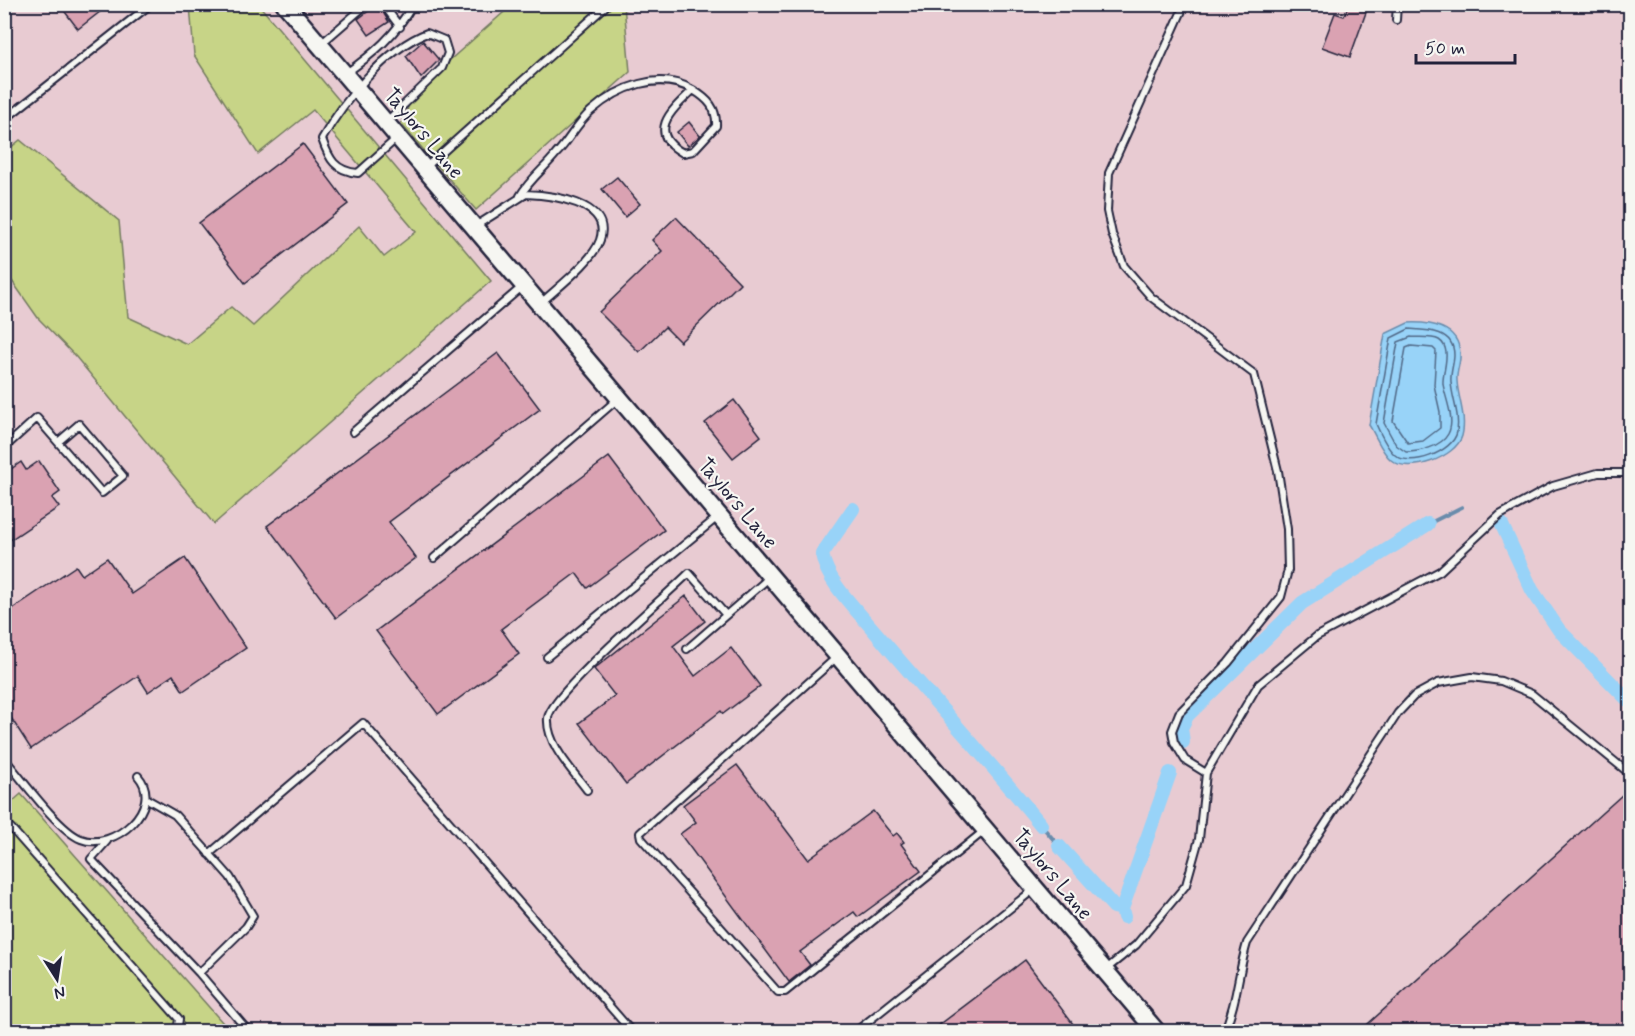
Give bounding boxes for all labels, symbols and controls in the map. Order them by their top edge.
scale bar [1416,27,1515,65]
text: 50 m [1425,37,1465,61]
street label: Taylors Lane [377,82,470,185]
street label: Taylors Lane [691,452,784,555]
street label: Taylors Lane [1006,823,1099,926]
north arrow [27,949,87,1009]
text: N [52,981,67,1004]

